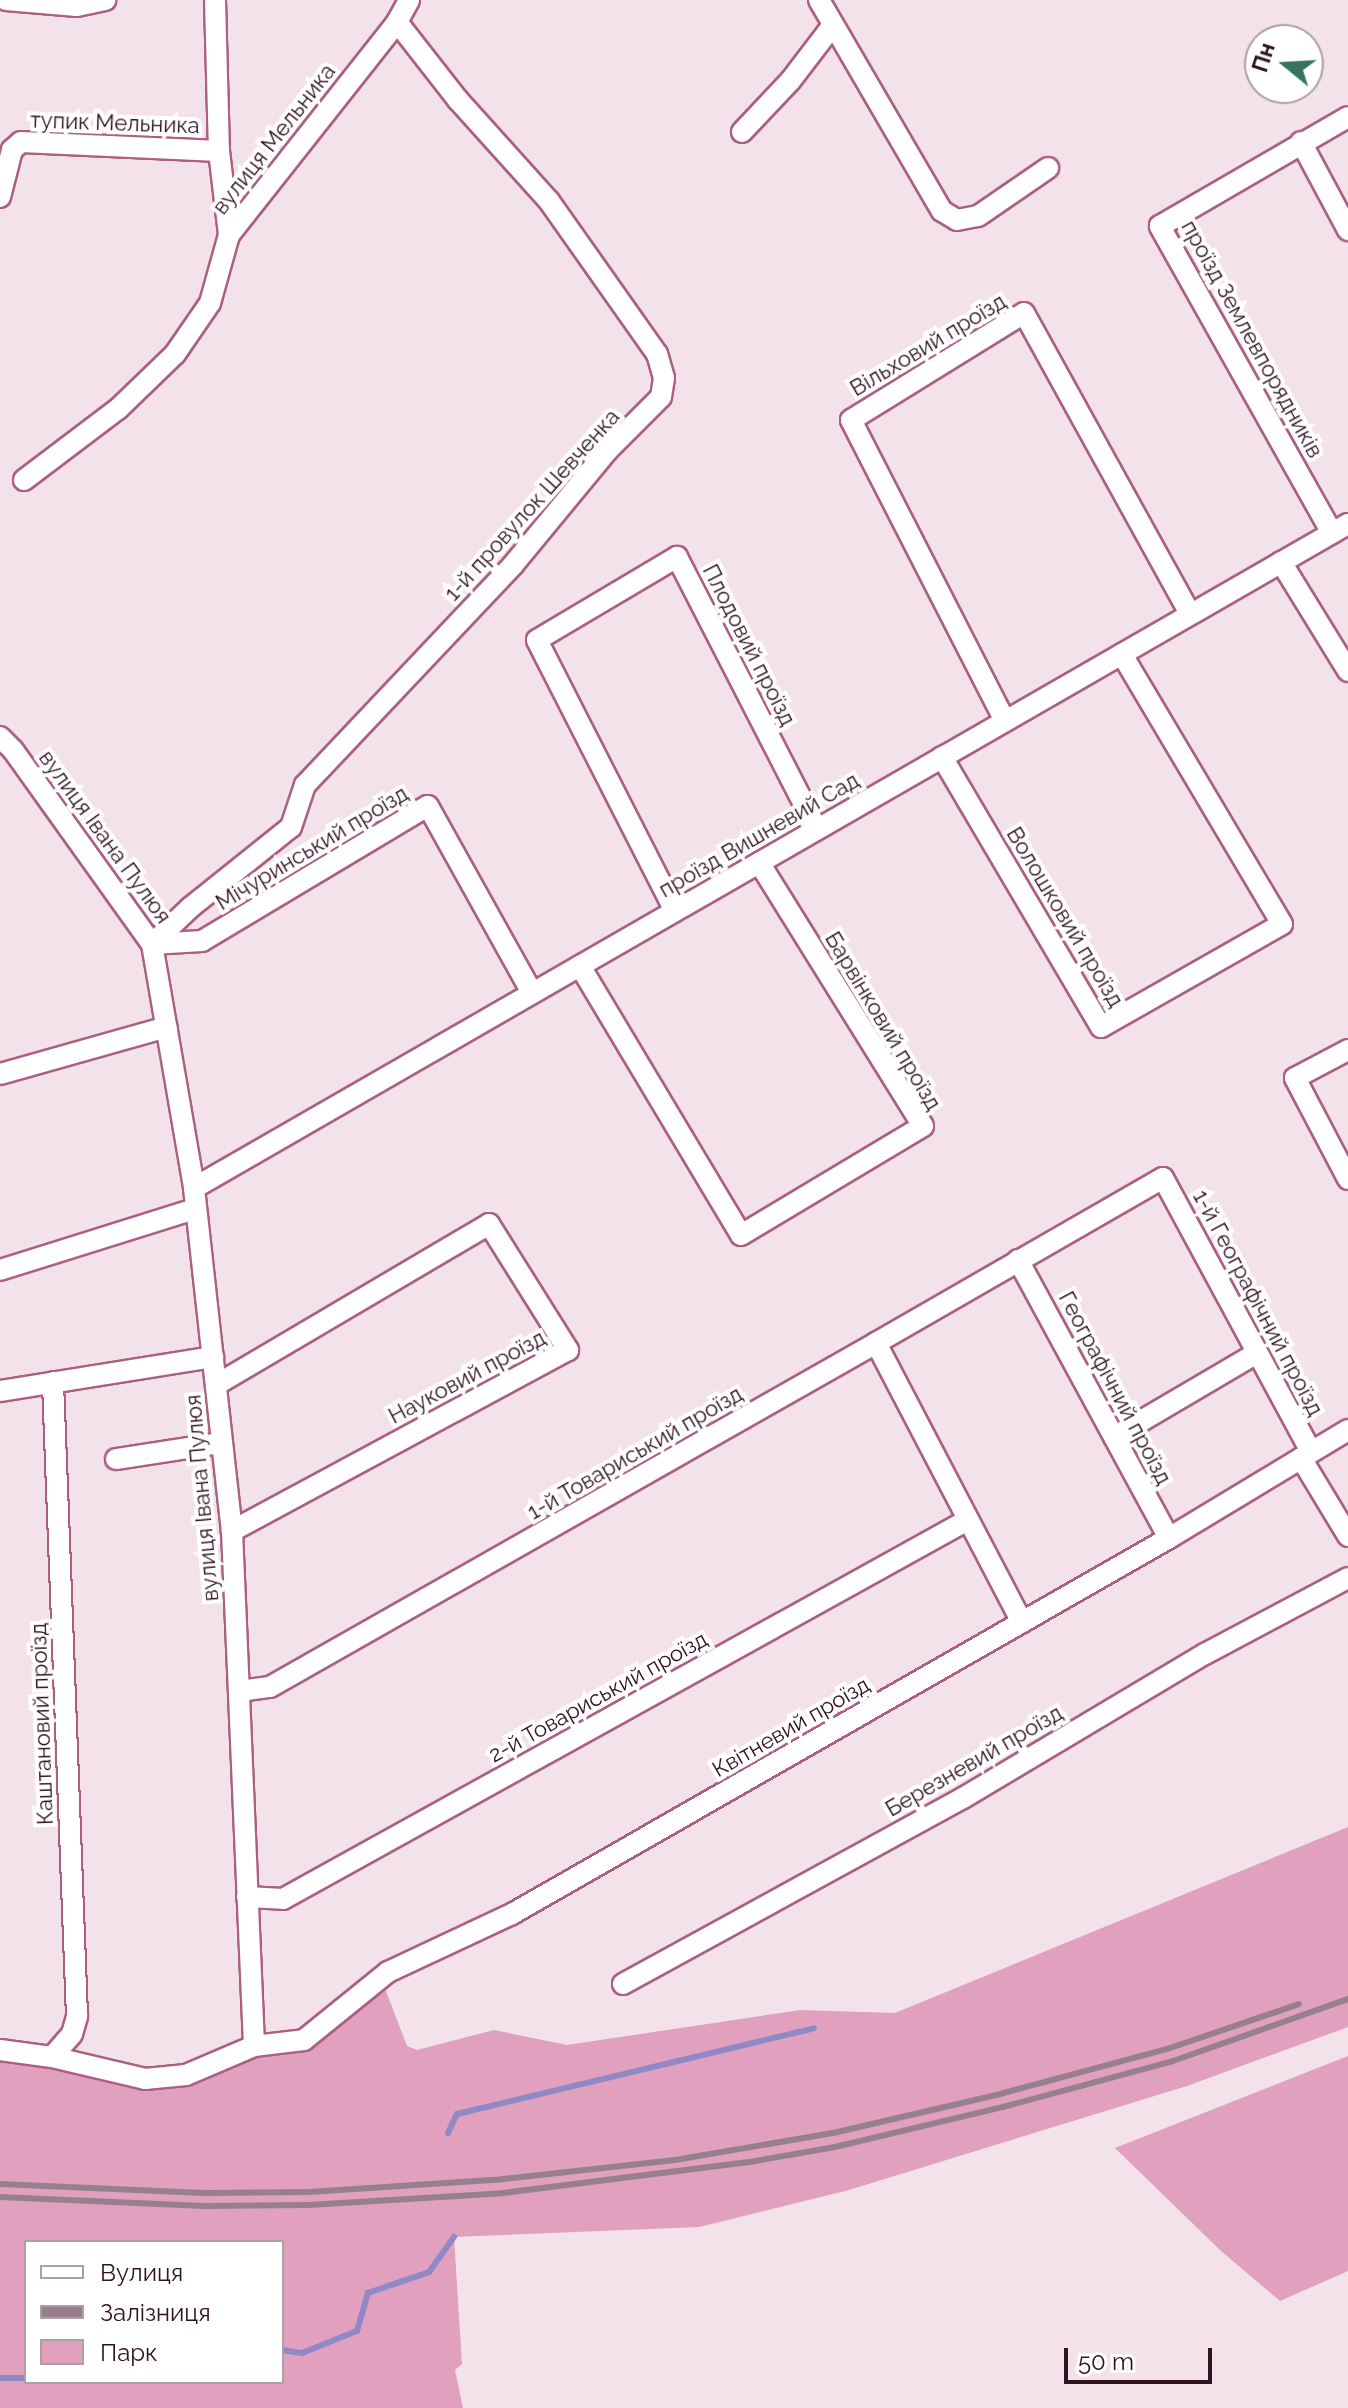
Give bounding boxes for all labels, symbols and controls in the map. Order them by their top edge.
north arrow [1244,24,1324,104]
text: Пн [1246,39,1280,75]
street label: вулиця Мельника [207,59,341,219]
street label: тупик Мельника [30,107,200,139]
street label: проїзд Землевпорядників [1176,216,1328,462]
street label: Вільховий проїзд [845,288,1011,402]
street label: 1-й провулок Шевченка [439,404,625,606]
street label: Плодовий проїзд [697,560,801,730]
street label: вулиця Івана Пулюя [33,745,177,929]
street label: проїзд Вишневий Сад [654,767,864,903]
street label: Мічуринський проїзд [211,780,413,916]
street label: Волошковий проїзд [1001,822,1129,1012]
street label: Барвінковий проїзд [819,927,947,1115]
street label: 1-й Географічний проїзд [1187,1186,1329,1420]
street label: Географічний проїзд [1053,1287,1177,1489]
street label: Науковий проїзд [384,1325,550,1429]
street label: 1-й Товариський проїзд [523,1380,747,1526]
street label: вулиця Івана Пулюя [180,1394,224,1602]
street label: Каштановий проїзд [25,1623,59,1825]
street label: 2-й Товариський проїзд [484,1626,712,1768]
street label: Квітневий проїзд [708,1671,874,1783]
street label: Березневий проїзд [881,1700,1067,1822]
legend [24,2240,284,2384]
text: Вулиця [100,2258,183,2287]
text: Залізниця [100,2298,211,2327]
scale bar [1068,2332,1216,2382]
text: Парк [100,2338,158,2367]
text: 50 m [1078,2347,1134,2376]

